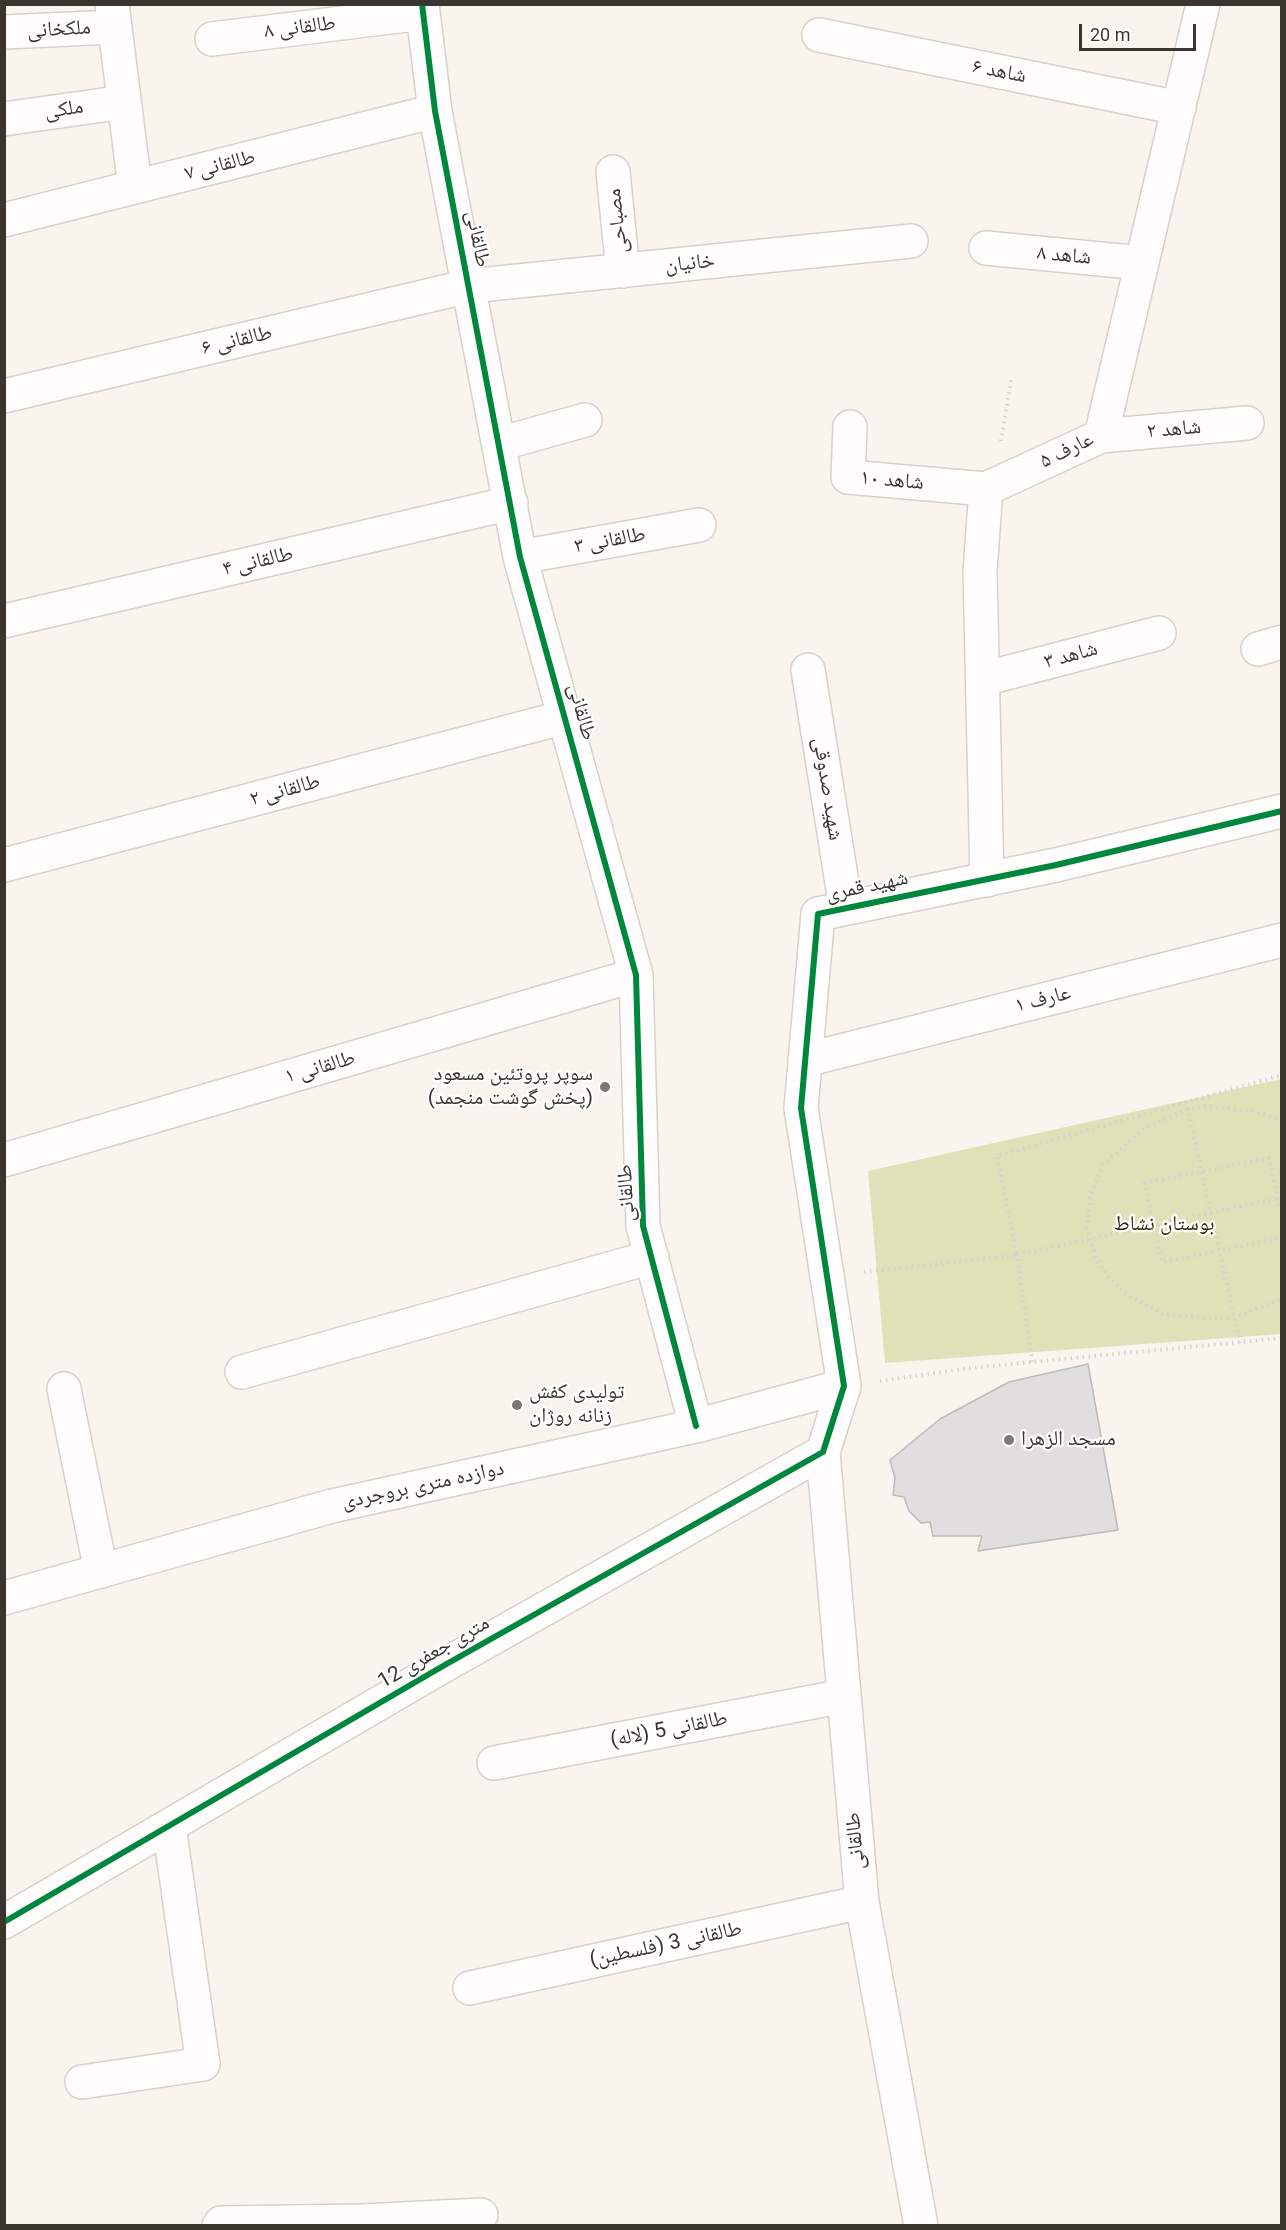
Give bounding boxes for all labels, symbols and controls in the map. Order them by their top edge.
street label: طالقانی ۸ [263,11,337,45]
scale bar [1082,12,1199,50]
street label: ملکخانی [26,16,92,44]
text: 20 m [1090,24,1130,45]
street label: شاهد ۶ [970,54,1028,90]
street label: ملکی [43,95,85,125]
street label: طالقانی ۷ [182,145,258,187]
street label: مصباحی [602,187,634,255]
street label: طالقانی [459,208,495,270]
street label: شاهد ۸ [1036,241,1092,271]
street label: خانیان [664,249,716,279]
street label: طالقانی ۶ [199,321,275,361]
street label: شاهد ۲ [1146,415,1202,445]
street label: عارف ۵ [1036,427,1098,475]
street label: شاهد ۱۰ [859,466,925,496]
street label: طالقانی ۳ [572,522,648,560]
street label: طالقانی ۴ [220,542,296,582]
street label: شاهد ۳ [1041,637,1101,675]
street label: طالقانی [561,681,601,743]
street label: شهید صدوقی [806,736,848,842]
street label: طالقانی ۲ [247,770,323,812]
street label: شهید قمری [824,866,910,908]
street label: عارف ۱ [1013,981,1073,1019]
street label: طالقانی ۱ [282,1046,358,1090]
place label: سوپر پروتئین مسعود (پخش گوشت منجمد) [428,1062,593,1112]
marker: سوپر پروتئین مسعود (پخش گوشت منجمد) [598,1080,612,1094]
street label: طالقانی [613,1164,641,1222]
park label: بوستان نشاط [1114,1212,1214,1238]
place label: تولیدی کفش زنانه روژان [529,1380,624,1430]
marker: تولیدی کفش زنانه روژان [510,1398,524,1412]
place label: مسجد الزهرا [1021,1427,1116,1453]
marker: مسجد الزهرا [1002,1433,1016,1447]
street label: دوازده متری بروجردی [339,1456,507,1516]
street label: 12 متری جعفری [374,1611,494,1695]
street label: طالقانی 5 (لاله) [608,1706,730,1754]
street label: طالقانی [841,1811,871,1871]
street label: طالقانی 3 (فلسطین) [588,1917,744,1973]

